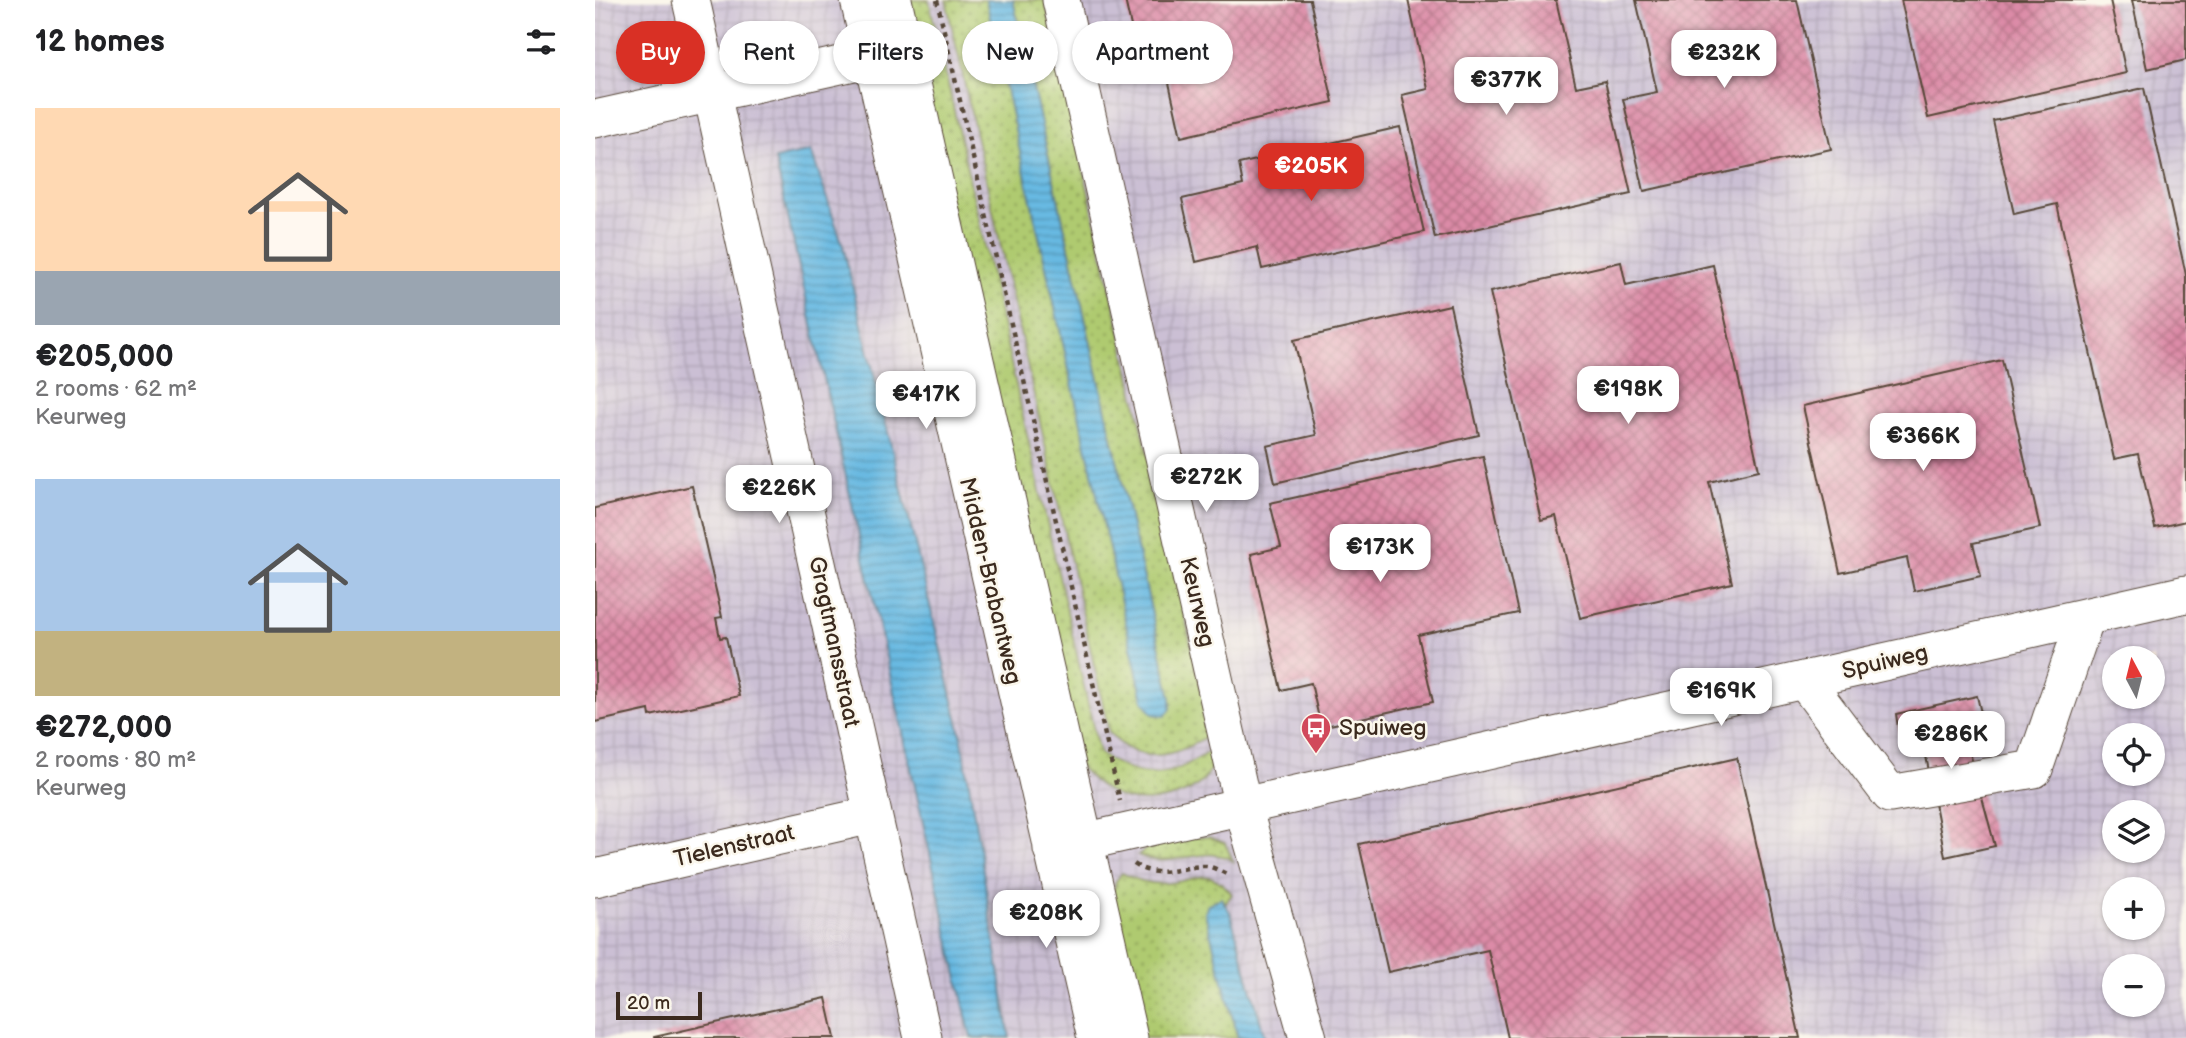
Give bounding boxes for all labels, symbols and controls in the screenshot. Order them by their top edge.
chip: Buy [616,21,705,84]
chip: Rent [719,21,819,84]
chip: Filters [833,21,948,84]
chip: New [962,21,1058,84]
chip: Apartment [1072,21,1233,84]
icon: filters [522,23,560,61]
text: 12 homes [35,24,165,60]
pin: €232K [1675,31,1773,90]
text: €232K [1687,39,1761,67]
pin: €377K [1457,58,1555,117]
text: €377K [1470,66,1542,94]
pin: €205K [1262,144,1360,203]
text: €205K [1274,152,1348,180]
icon: home [235,154,361,280]
text: €205,000 [35,339,174,375]
pin: €198K [1579,366,1677,426]
pin: €417K [877,372,975,431]
text: 2 rooms · 62 m² [35,375,197,403]
text: €198K [1593,375,1663,403]
text: €417K [892,380,960,408]
text: Keurweg [35,403,127,431]
pin: €366K [1874,414,1972,473]
text: €366K [1886,422,1960,450]
pin: €272K [1157,454,1255,514]
text: €272K [1170,463,1242,491]
pin: €226K [730,466,828,525]
text: €226K [742,474,816,502]
street label: Midden-Brabantweg [953,475,1027,687]
pin: €173K [1331,524,1429,584]
icon: home [235,525,361,651]
text: €173K [1346,533,1414,561]
street label: Gragtmansstraat [802,554,866,730]
street label: Keurweg [1173,554,1221,650]
street label: Spuiweg [1839,639,1931,685]
north arrow [2102,646,2165,709]
map controls [2102,646,2165,1017]
pin: €169K [1672,668,1770,728]
text: €169K [1686,677,1756,705]
text: €272,000 [35,710,172,746]
bus stop icon: Spuiweg [1299,711,1333,755]
pin: €286K [1902,712,2000,771]
place label: Spuiweg [1339,714,1426,742]
text: €286K [1914,720,1988,748]
button: locate [2102,723,2165,786]
text: 2 rooms · 80 m² [35,746,196,774]
text: Keurweg [35,774,127,802]
button: layers [2102,800,2165,863]
street label: Tielenstraat [671,819,797,873]
button: + [2102,877,2165,940]
pin: €208K [997,890,1095,950]
text: €208K [1009,899,1083,927]
button: − [2102,954,2165,1017]
scale bar [616,989,702,1021]
text: 20 m [627,992,670,1015]

